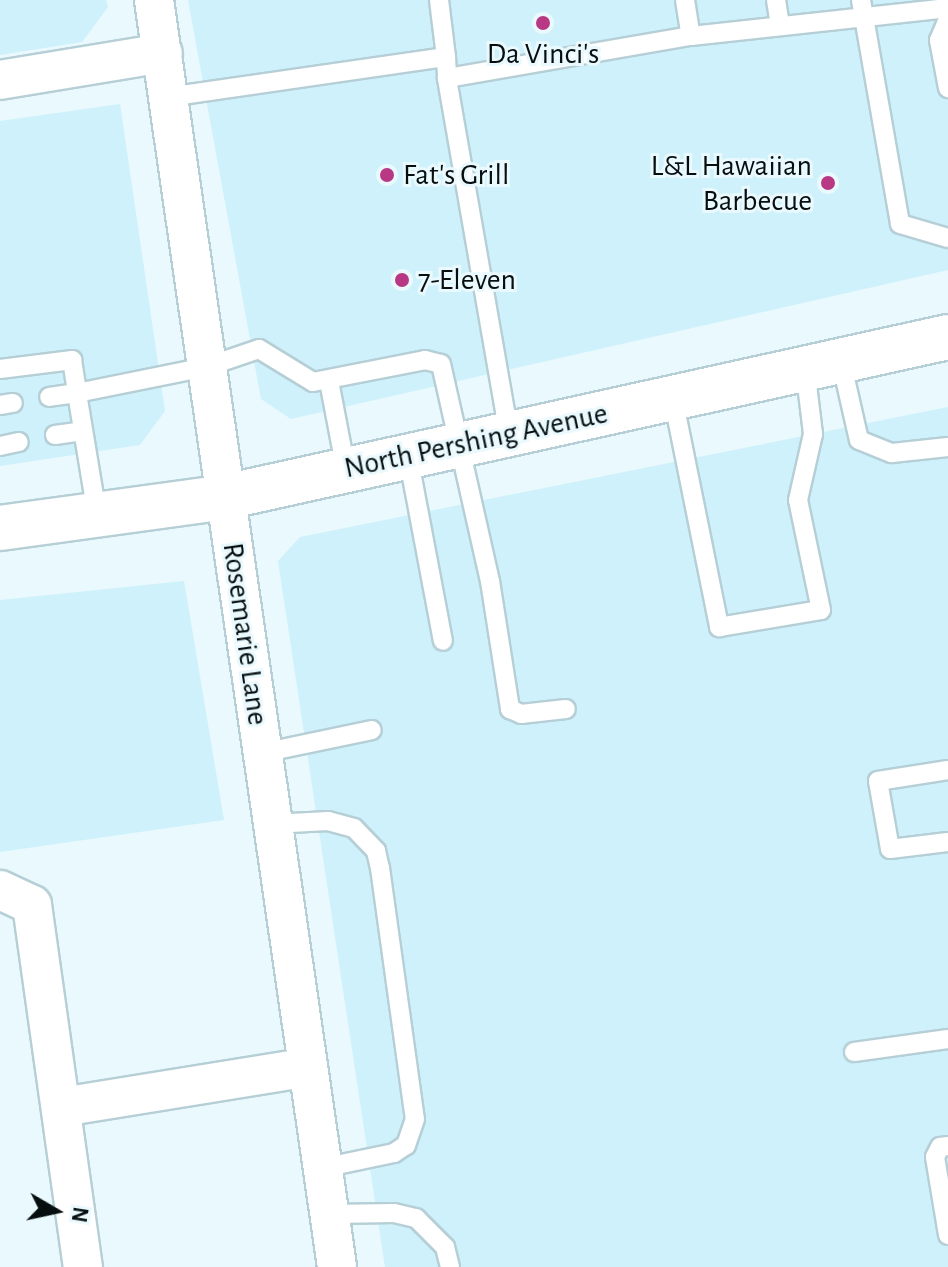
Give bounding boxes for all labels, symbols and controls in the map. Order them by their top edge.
marker: Da Vinci's [534,14,552,32]
place label: Da Vinci's [487,36,599,72]
place label: L&L Hawaiian Barbecue [651,148,812,218]
place label: Fat's Grill [403,157,509,193]
marker: Fat's Grill [378,166,396,184]
marker: L&L Hawaiian Barbecue [819,174,837,192]
place label: 7-Eleven [418,262,516,298]
marker: 7-Eleven [393,271,411,289]
street label: North Pershing Avenue [341,395,611,487]
street label: Rosemarie Lane [214,540,276,728]
north arrow [16,1171,96,1251]
text: N [68,1205,92,1224]

